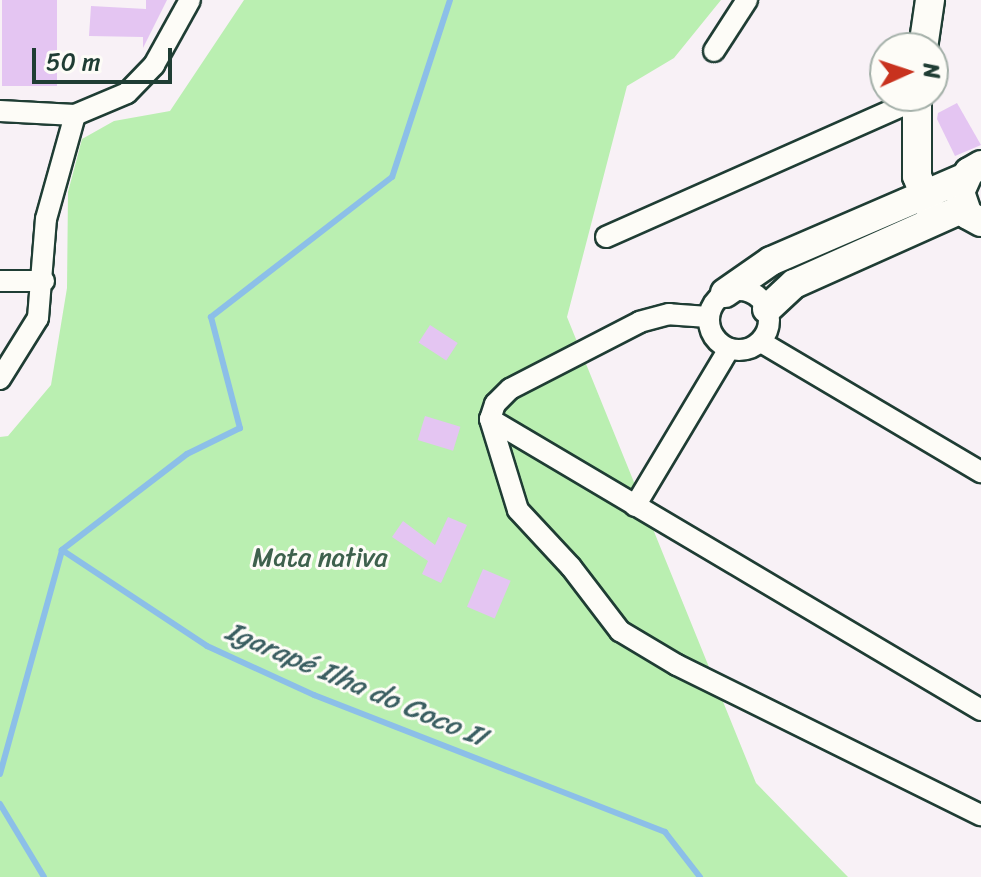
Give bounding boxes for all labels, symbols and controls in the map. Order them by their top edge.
scale bar [36,32,176,82]
north arrow [869,32,949,112]
text: 50 m [46,41,101,83]
text: N [912,62,951,79]
park label: Mata nativa [252,542,388,574]
water label: Igarapé Ilha do Coco II [221,614,491,754]

